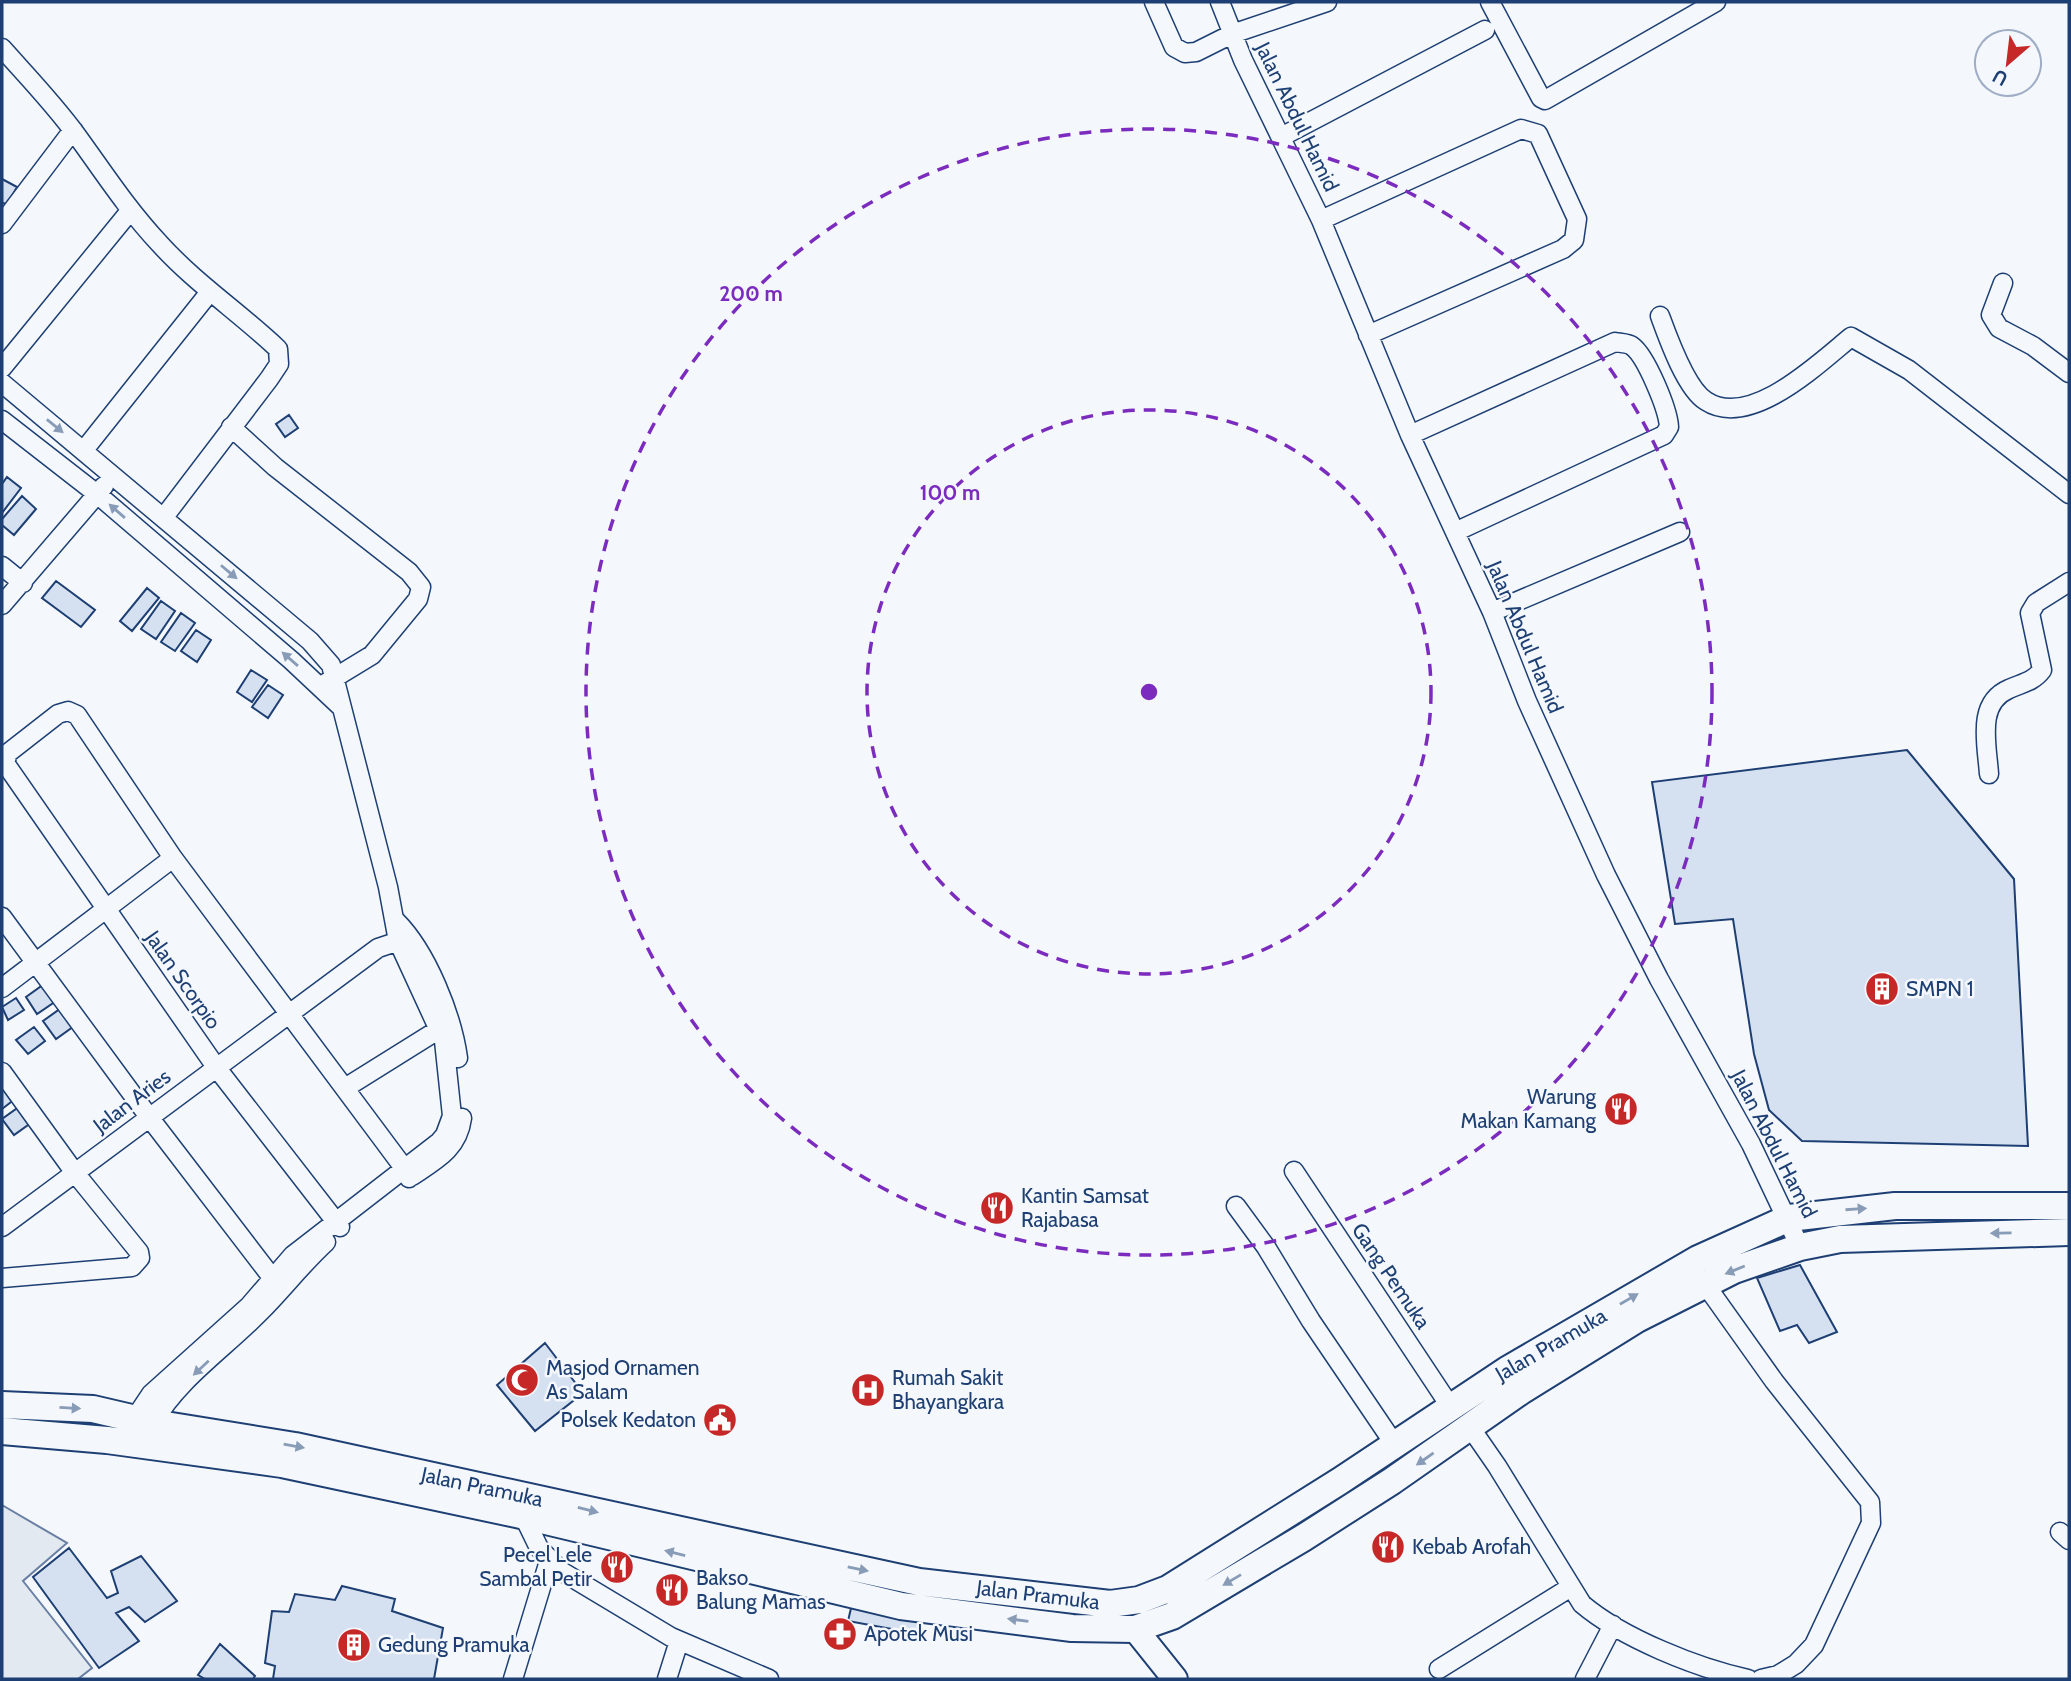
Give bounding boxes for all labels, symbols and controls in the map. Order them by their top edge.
north arrow [1973,28,2043,98]
street label: Jalan Abdul Hamid [1250,37,1344,195]
text: U [1989,64,2012,91]
text: 200 m [719,281,783,306]
one-way arrow [45,419,63,434]
text: 100 m [920,480,980,505]
one-way arrow [109,504,126,519]
street label: Jalan Abdul Hamid [1482,556,1569,717]
one-way arrow [221,564,238,579]
one-way arrow [281,651,299,667]
centre of rings [1137,680,1161,704]
street label: Jalan Scorpio [140,925,226,1034]
building icon: SMPN 1 [1863,970,1901,1008]
place label: SMPN 1 [1906,976,1974,1001]
street label: Jalan Aries [87,1063,175,1138]
street label: Jalan Abdul Hamid [1726,1065,1823,1222]
place label: Warung Makan Kamang [1460,1084,1597,1133]
restaurant icon: Warung Makan Kamang [1602,1090,1640,1128]
place label: Kantin Samsat Rajabasa [1021,1183,1149,1233]
restaurant icon: Kantin Samsat Rajabasa [978,1189,1016,1227]
one-way arrow [1845,1203,1867,1214]
street label: Gang Pemuka [1347,1218,1436,1333]
one-way arrow [1990,1227,2012,1239]
one-way arrow [1725,1265,1746,1276]
one-way arrow [1620,1293,1639,1305]
street label: Jalan Pramuka [1490,1303,1611,1387]
place label: Masjod Ornamen As Salam [546,1355,699,1404]
one-way arrow [193,1360,210,1376]
mosque icon: Masjod Ornamen As Salam [503,1361,541,1399]
place label: Rumah Sakit Bhayangkara [892,1365,1004,1414]
hospital icon: Rumah Sakit Bhayangkara [849,1371,887,1409]
public building icon: Polsek Kedaton [701,1401,739,1439]
one-way arrow [59,1402,81,1413]
place label: Polsek Kedaton [560,1407,696,1432]
one-way arrow [283,1441,305,1452]
one-way arrow [1416,1452,1434,1466]
street label: Jalan Pramuka [418,1461,545,1512]
one-way arrow [577,1505,599,1516]
restaurant icon: Kebab Arofah [1369,1528,1407,1566]
place label: Kebab Arofah [1412,1534,1531,1559]
place label: Pecel Lele Sambal Petir [479,1542,592,1591]
one-way arrow [664,1547,686,1558]
restaurant icon: Pecel Lele Sambal Petir [598,1548,636,1586]
one-way arrow [847,1564,869,1575]
place label: Bakso Balung Mamas [696,1565,826,1614]
restaurant icon: Bakso Balung Mamas [653,1571,691,1609]
street label: Jalan Pramuka [974,1574,1101,1614]
one-way arrow [1223,1574,1242,1586]
one-way arrow [1007,1614,1029,1625]
pharmacy icon: Apotek Musi [821,1615,859,1653]
place label: Apotek Musi [864,1621,973,1646]
building icon: Gedung Pramuka [335,1626,373,1664]
place label: Gedung Pramuka [378,1632,530,1657]

